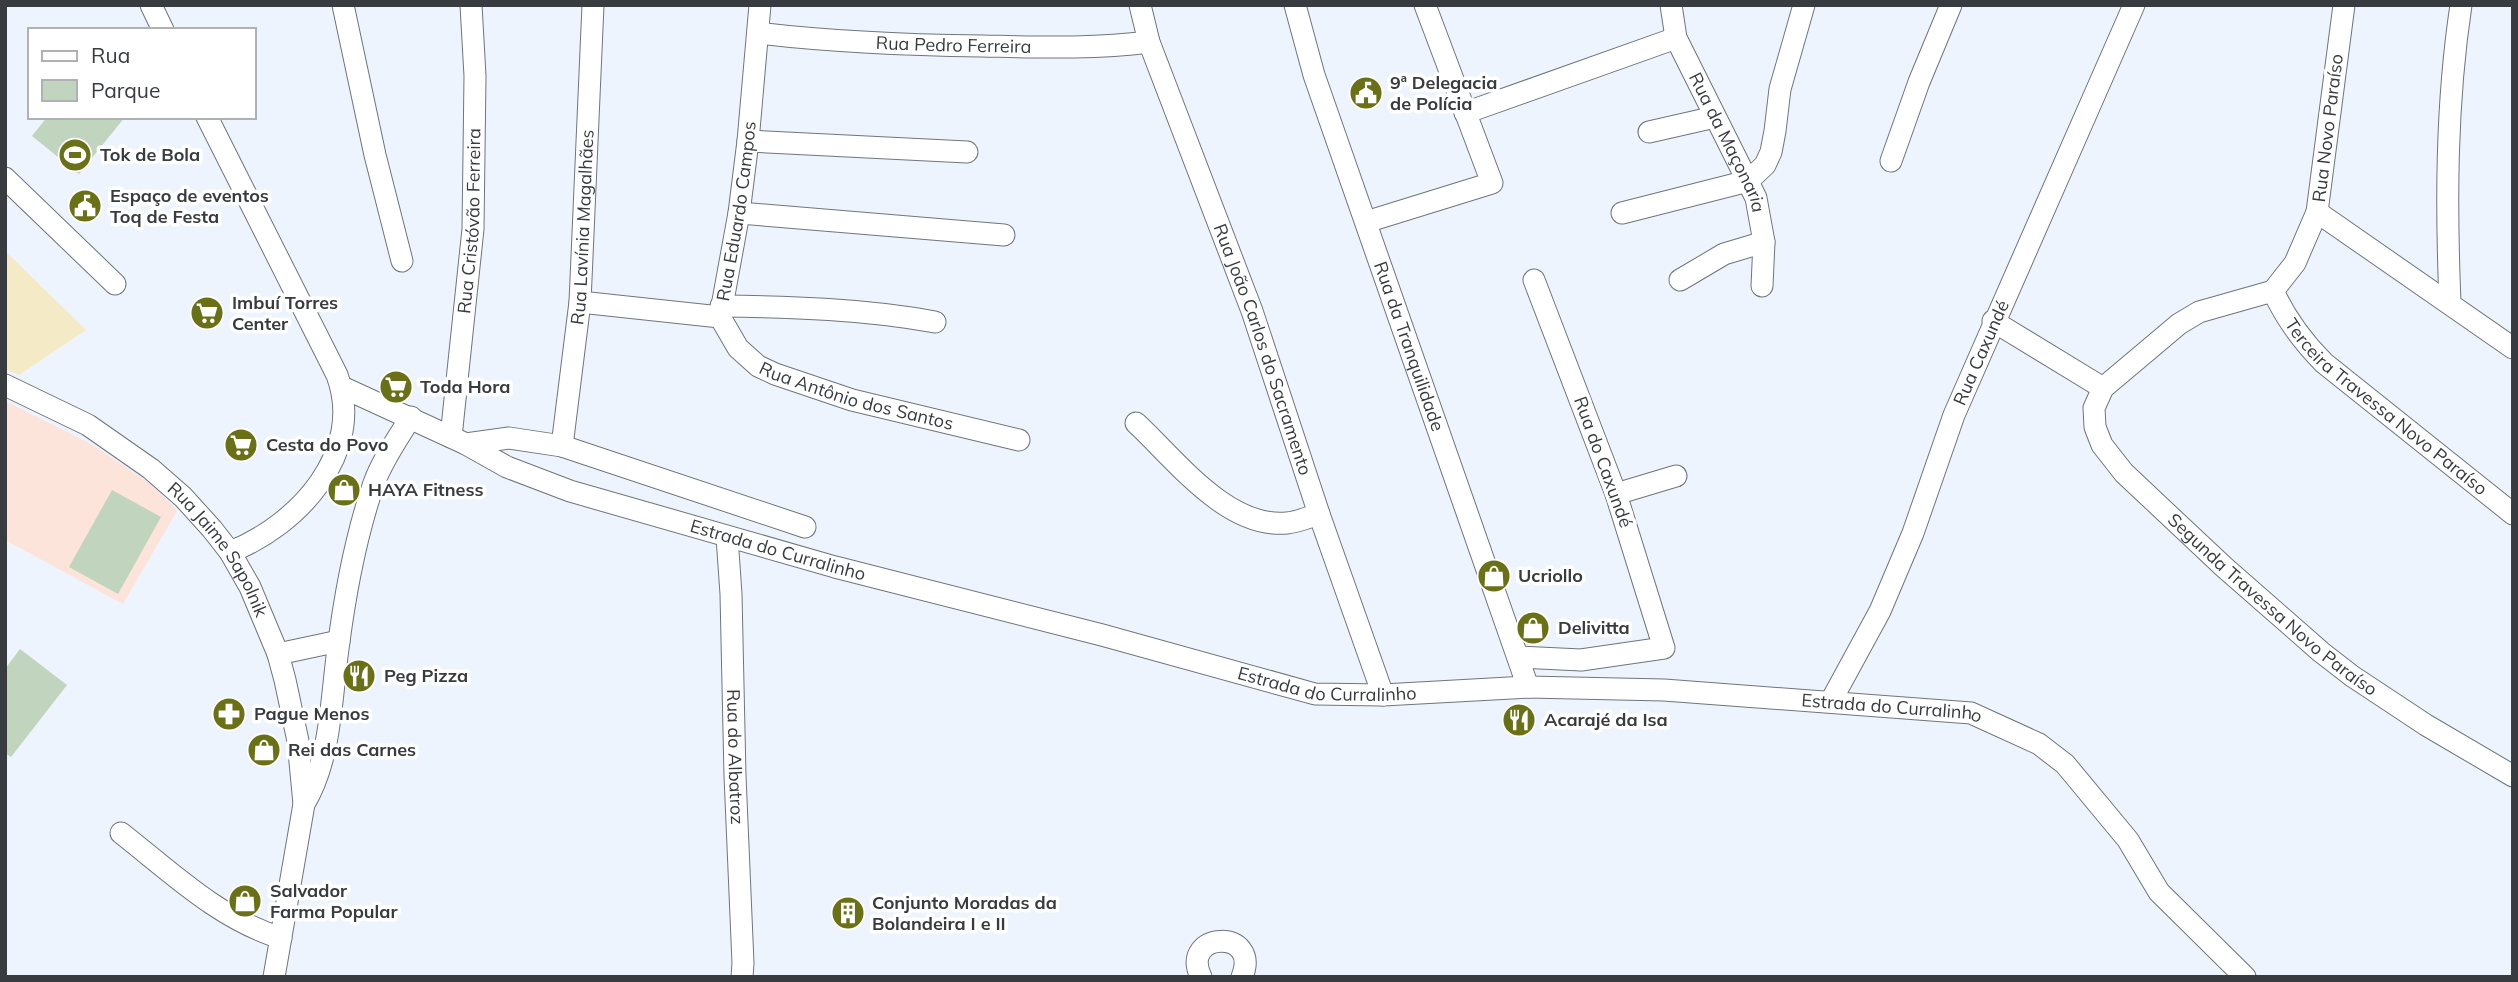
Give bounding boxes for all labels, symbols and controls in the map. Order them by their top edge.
legend [28,28,256,119]
street label: Rua Pedro Ferreira [875,31,1032,58]
text: Rua [91,42,130,68]
street label: Rua Novo Paraíso [2307,53,2348,203]
street label: Rua da Maçonaria [1684,69,1770,214]
place label: 9ª Delegacia de Polícia [1390,71,1497,115]
public building icon: 9ª Delegacia de Polícia [1347,74,1385,112]
text: Parque [91,77,160,103]
street label: Rua Eduardo Campos [711,120,761,303]
street label: Rua Cristóvão Ferreira [452,128,485,315]
street label: Rua Lavínia Magalhães [565,129,599,326]
sports icon: Tok de Bola [56,136,94,174]
place label: Tok de Bola [100,143,200,166]
place label: Espaço de eventos Toq de Festa [110,184,269,228]
public building icon: Espaço de eventos Toq de Festa [66,187,104,225]
street label: Rua João Carlos do Sacramento [1209,220,1317,478]
street label: Rua da Tranquilidade [1369,258,1450,434]
place label: Imbuí Torres Center [232,291,338,335]
supermarket icon: Imbuí Torres Center [188,294,226,332]
street label: Rua Caxundé [1948,297,2014,409]
street label: Terceira Travessa Novo Paraíso [2280,314,2492,500]
street label: Rua Antônio dos Santos [756,356,956,435]
supermarket icon: Toda Hora [377,368,415,406]
place label: Toda Hora [420,375,510,398]
street label: Rua do Caxundé [1569,393,1638,531]
supermarket icon: Cesta do Povo [222,426,260,464]
place label: Cesta do Povo [266,433,388,456]
shop icon: HAYA Fitness [325,471,363,509]
street label: Rua Jaime Sapolnik [163,477,273,621]
place label: HAYA Fitness [368,478,483,501]
street label: Segunda Travessa Novo Paraíso [2163,508,2382,701]
street label: Estrada do Curralinho [688,514,868,585]
shop icon: Ucriollo [1475,557,1513,595]
place label: Ucriollo [1518,564,1583,587]
shop icon: Delivitta [1514,609,1552,647]
place label: Delivitta [1558,616,1630,639]
restaurant icon: Peg Pizza [340,657,378,695]
street label: Estrada do Curralinho [1235,661,1417,706]
place label: Peg Pizza [384,664,468,687]
street label: Estrada do Curralinho [1801,688,1986,728]
street label: Rua do Albatroz [722,689,749,825]
pharmacy icon: Pague Menos [210,695,248,733]
restaurant icon: Acarajé da Isa [1500,701,1538,739]
place label: Pague Menos [254,702,370,725]
place label: Acarajé da Isa [1544,708,1668,731]
shop icon: Rei das Carnes [245,731,283,769]
place label: Rei das Carnes [288,738,416,761]
place label: Salvador Farma Popular [270,879,398,923]
shop icon: Salvador Farma Popular [226,882,264,920]
place label: Conjunto Moradas da Bolandeira I e II [872,891,1057,935]
building icon: Conjunto Moradas da Bolandeira I e II [829,894,867,932]

